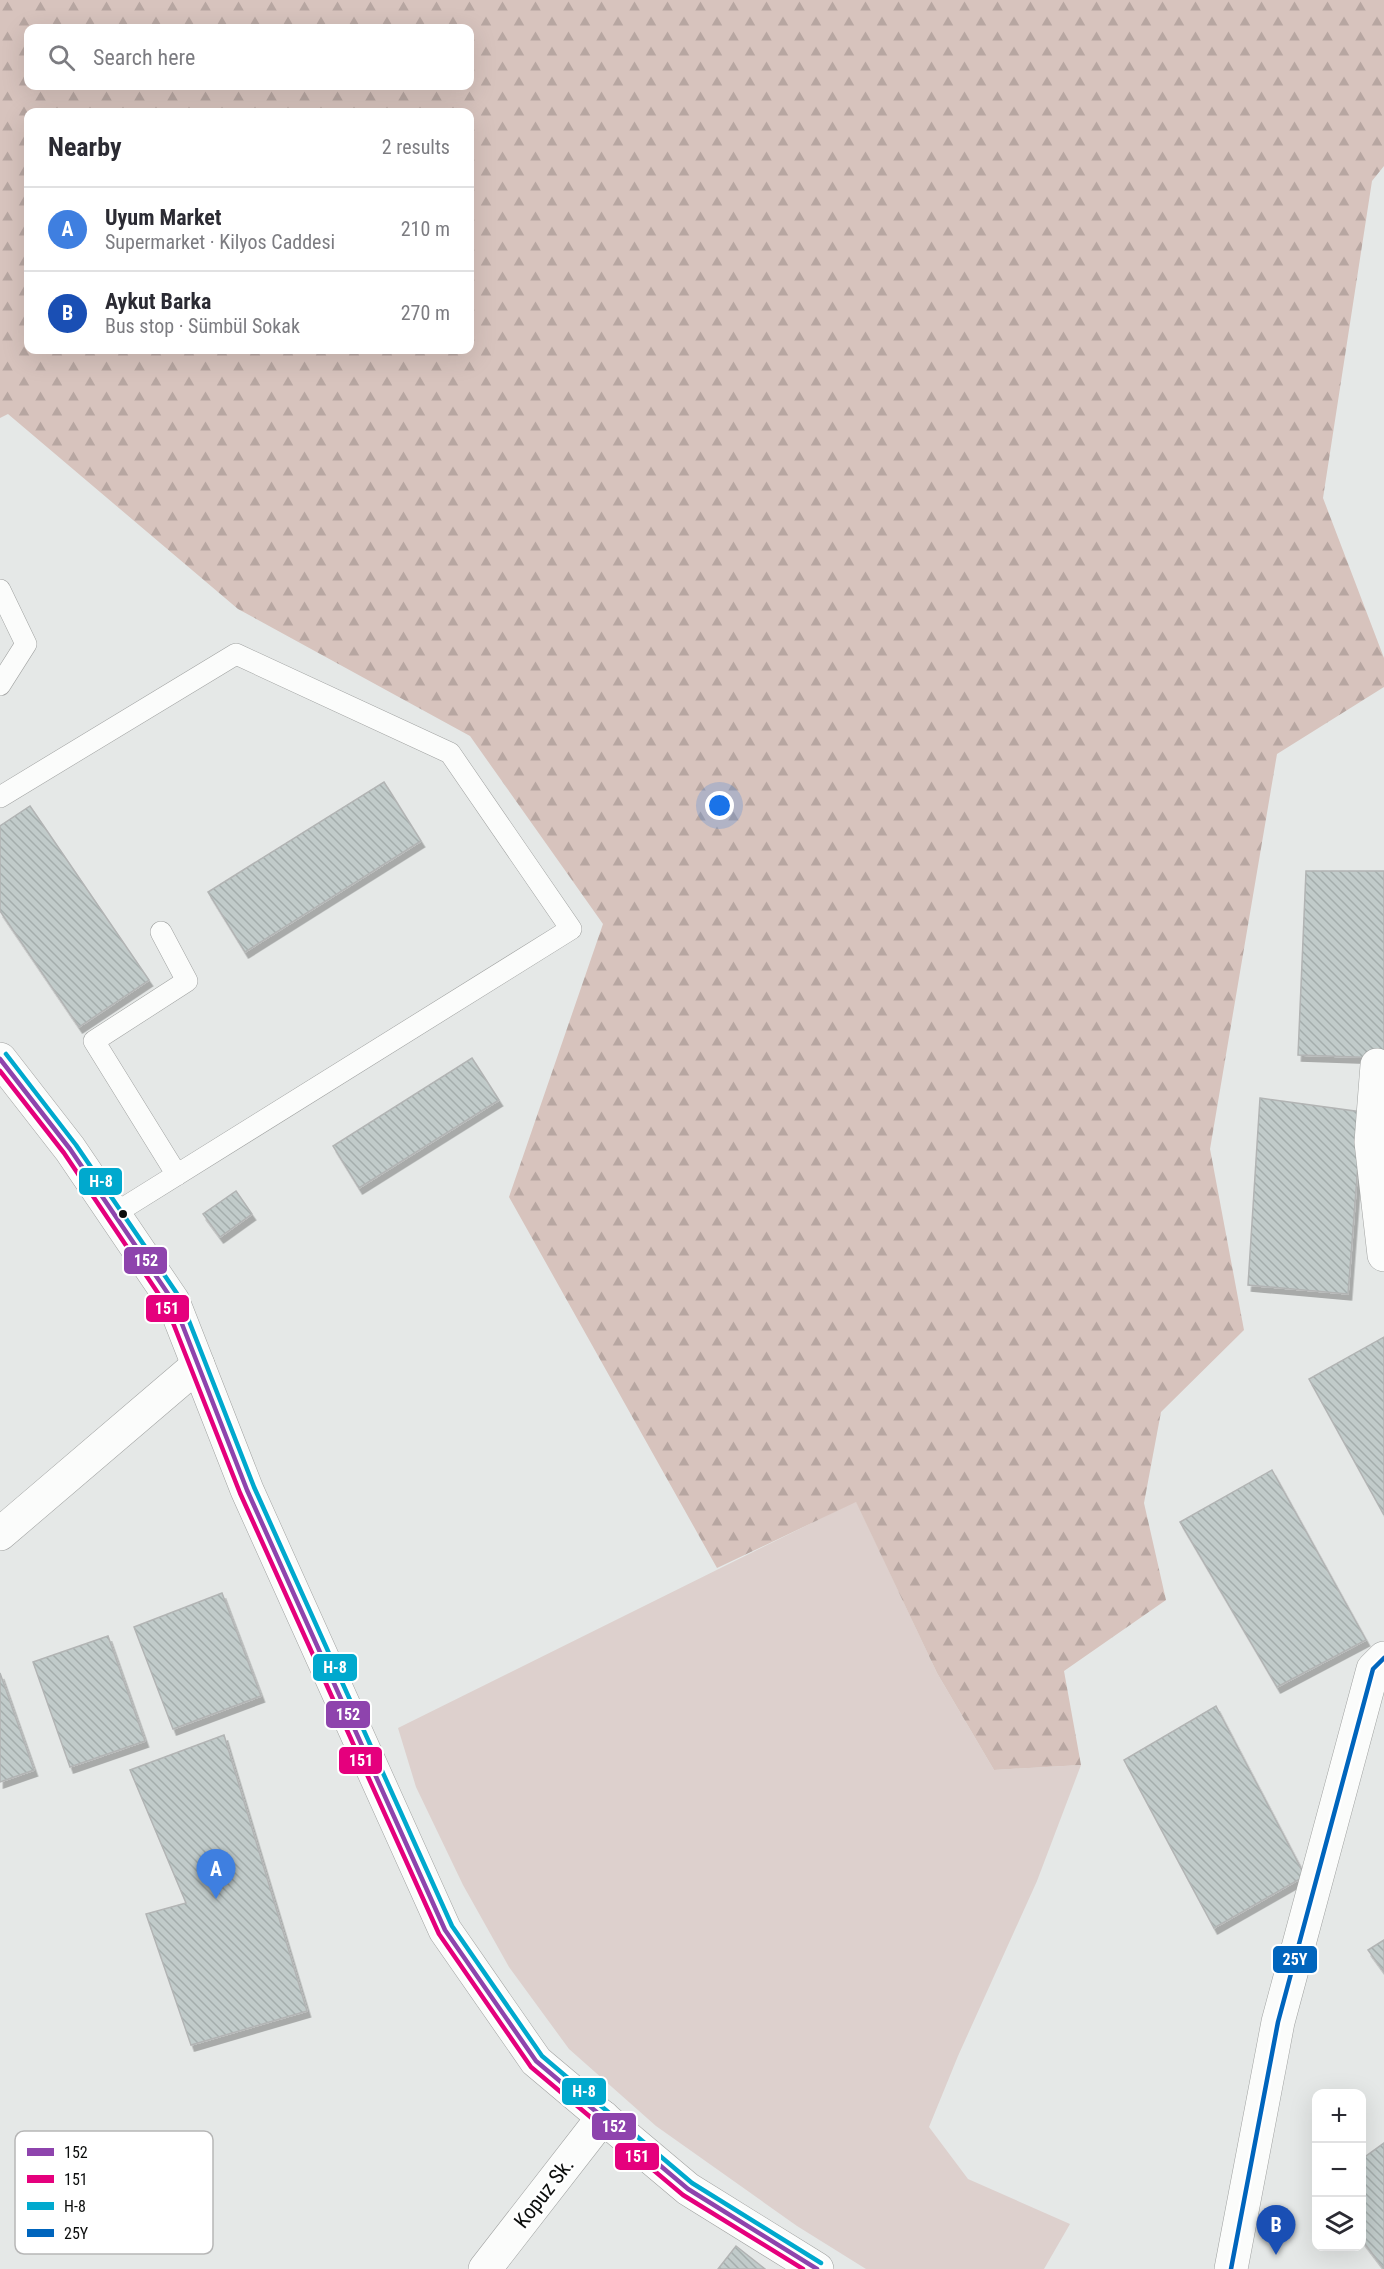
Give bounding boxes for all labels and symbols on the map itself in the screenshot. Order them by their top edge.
your location [705,791,734,820]
line badge: H-8 [78,1167,123,1196]
text: H-8 [89,1172,113,1191]
unlabelled marker [117,1208,129,1220]
line badge: 152 [123,1246,168,1275]
text: 152 [134,1251,158,1270]
line badge: 151 [145,1294,190,1323]
text: 151 [155,1299,179,1318]
line badge: H-8 [312,1653,358,1682]
text: H-8 [323,1658,347,1677]
line badge: 152 [325,1700,371,1729]
text: 152 [336,1705,360,1724]
line badge: 151 [338,1746,383,1775]
text: 151 [349,1751,373,1770]
pin: A [196,1850,236,1899]
line badge: 25Y [1272,1945,1318,1974]
text: 25Y [1283,1950,1308,1969]
line badge: H-8 [561,2077,607,2106]
text: H-8 [572,2082,596,2101]
line badge: 152 [591,2112,637,2141]
text: 152 [602,2117,626,2136]
legend [15,2131,213,2254]
line badge: 151 [614,2142,660,2171]
text: 152 [64,2143,88,2162]
text: 151 [625,2147,649,2166]
street label: Kopuz Sk. [509,2153,579,2233]
text: 151 [64,2170,88,2189]
text: H-8 [64,2197,86,2216]
pin: B [1256,2206,1296,2255]
text: 25Y [64,2224,89,2243]

